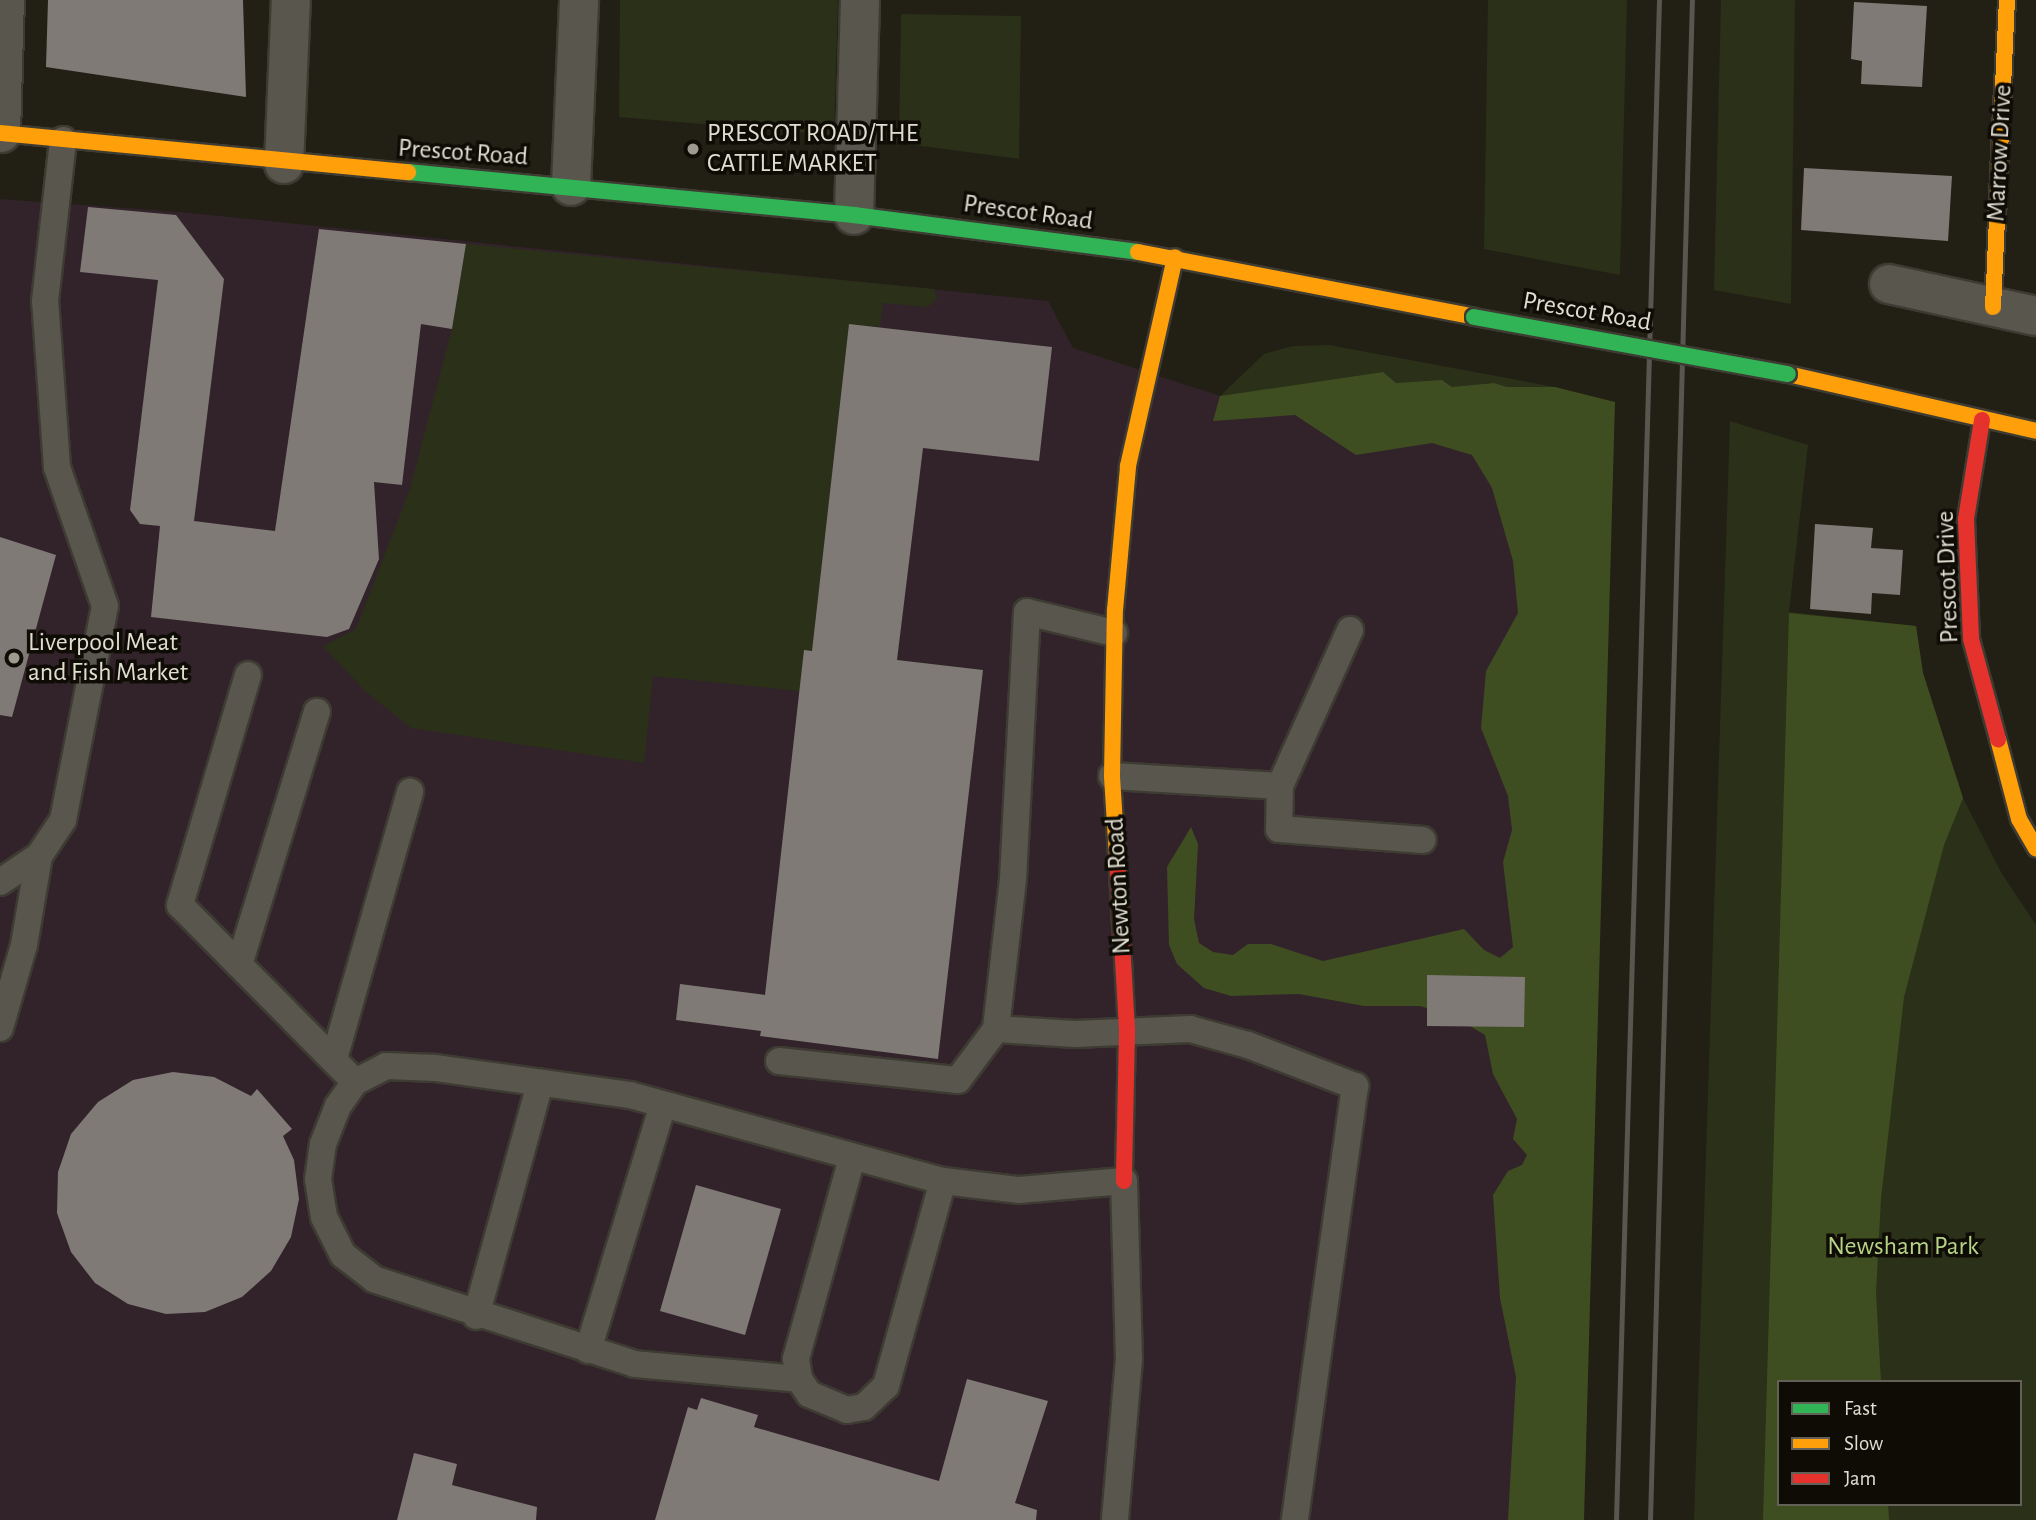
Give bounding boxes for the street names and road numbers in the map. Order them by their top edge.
street label: Marrow Drive [1981,84,2019,222]
street label: Prescot Road [397,133,529,173]
street label: Prescot Road [961,188,1095,238]
street label: Prescot Road [1520,285,1654,339]
street label: Prescot Drive [1930,510,1966,644]
street label: Newton Road [1100,817,1138,955]

